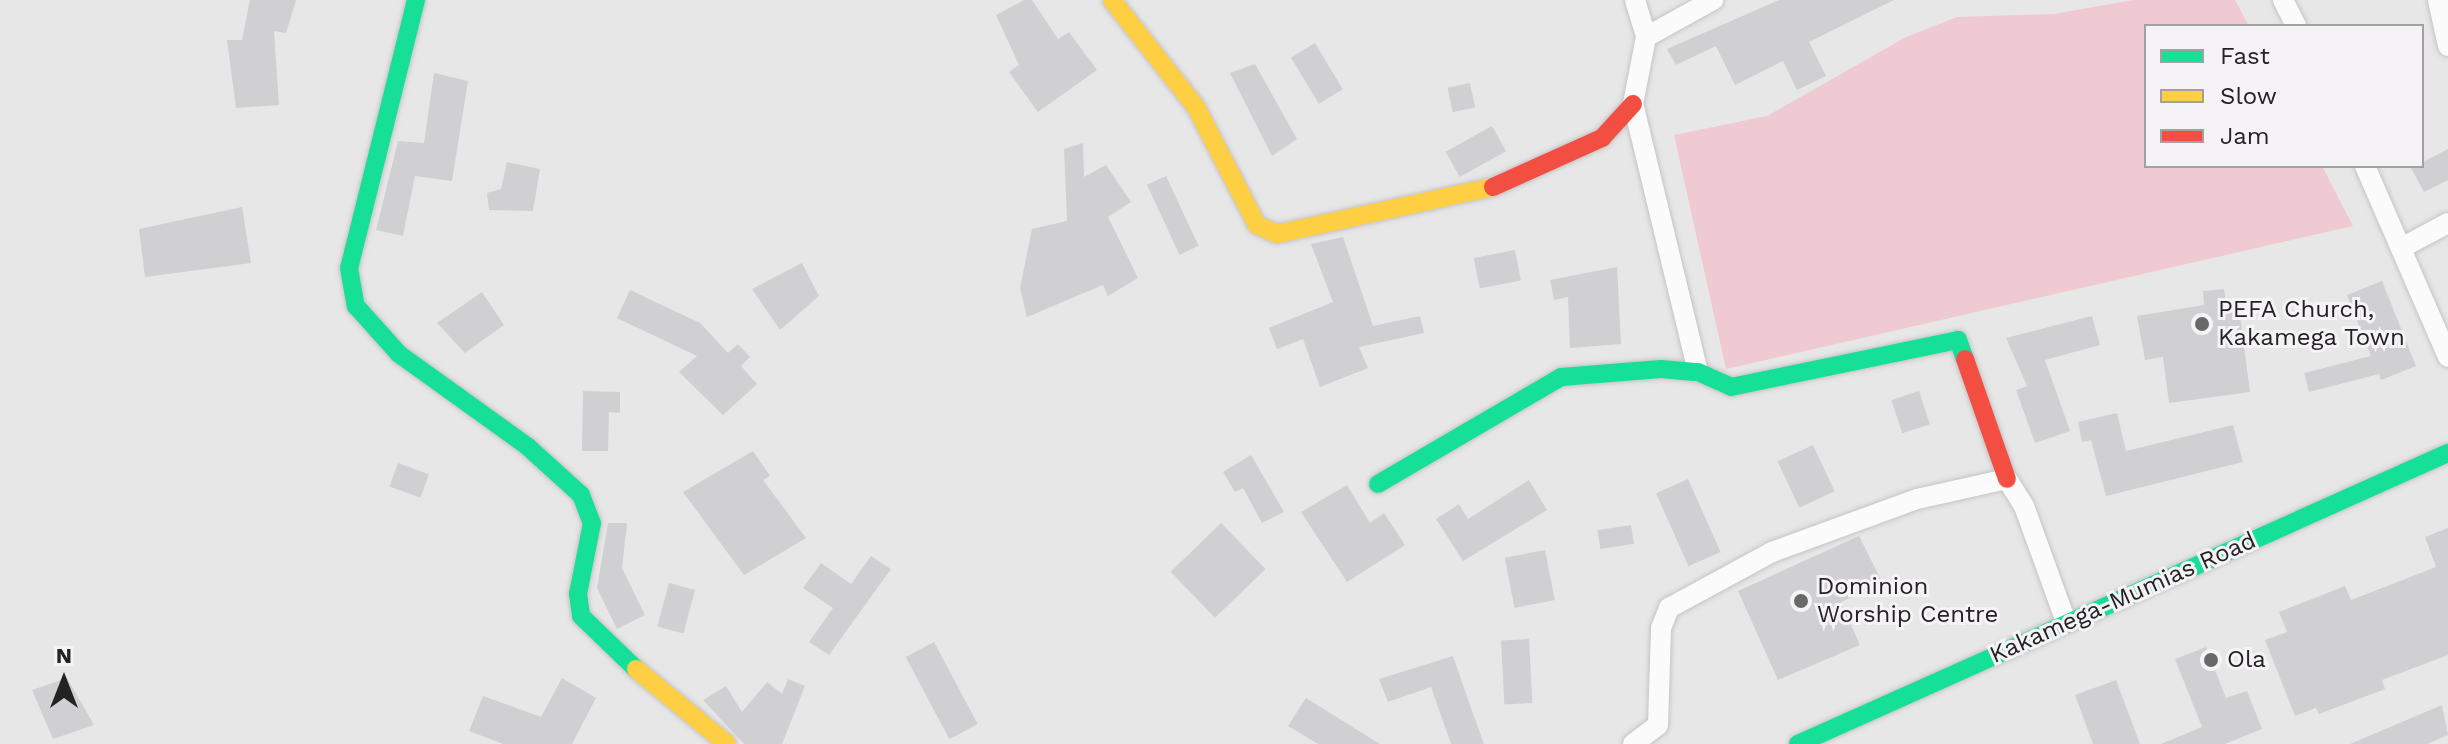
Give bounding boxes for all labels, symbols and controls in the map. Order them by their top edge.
legend [2144,24,2424,168]
text: Fast [2220,42,2270,70]
text: Slow [2220,82,2277,110]
text: Jam [2220,122,2270,150]
place label: PEFA Church, Kakamega Town [2218,296,2406,352]
marker: PEFA Church, Kakamega Town [2193,315,2211,333]
street label: Kakamega-Mumias Road [1985,526,2261,670]
place label: Dominion Worship Centre [1817,573,1998,629]
marker: Dominion Worship Centre [1792,592,1810,610]
north arrow [24,640,104,720]
text: N [56,643,72,668]
place label: Ola [2227,646,2266,674]
marker: Ola [2202,651,2220,669]

